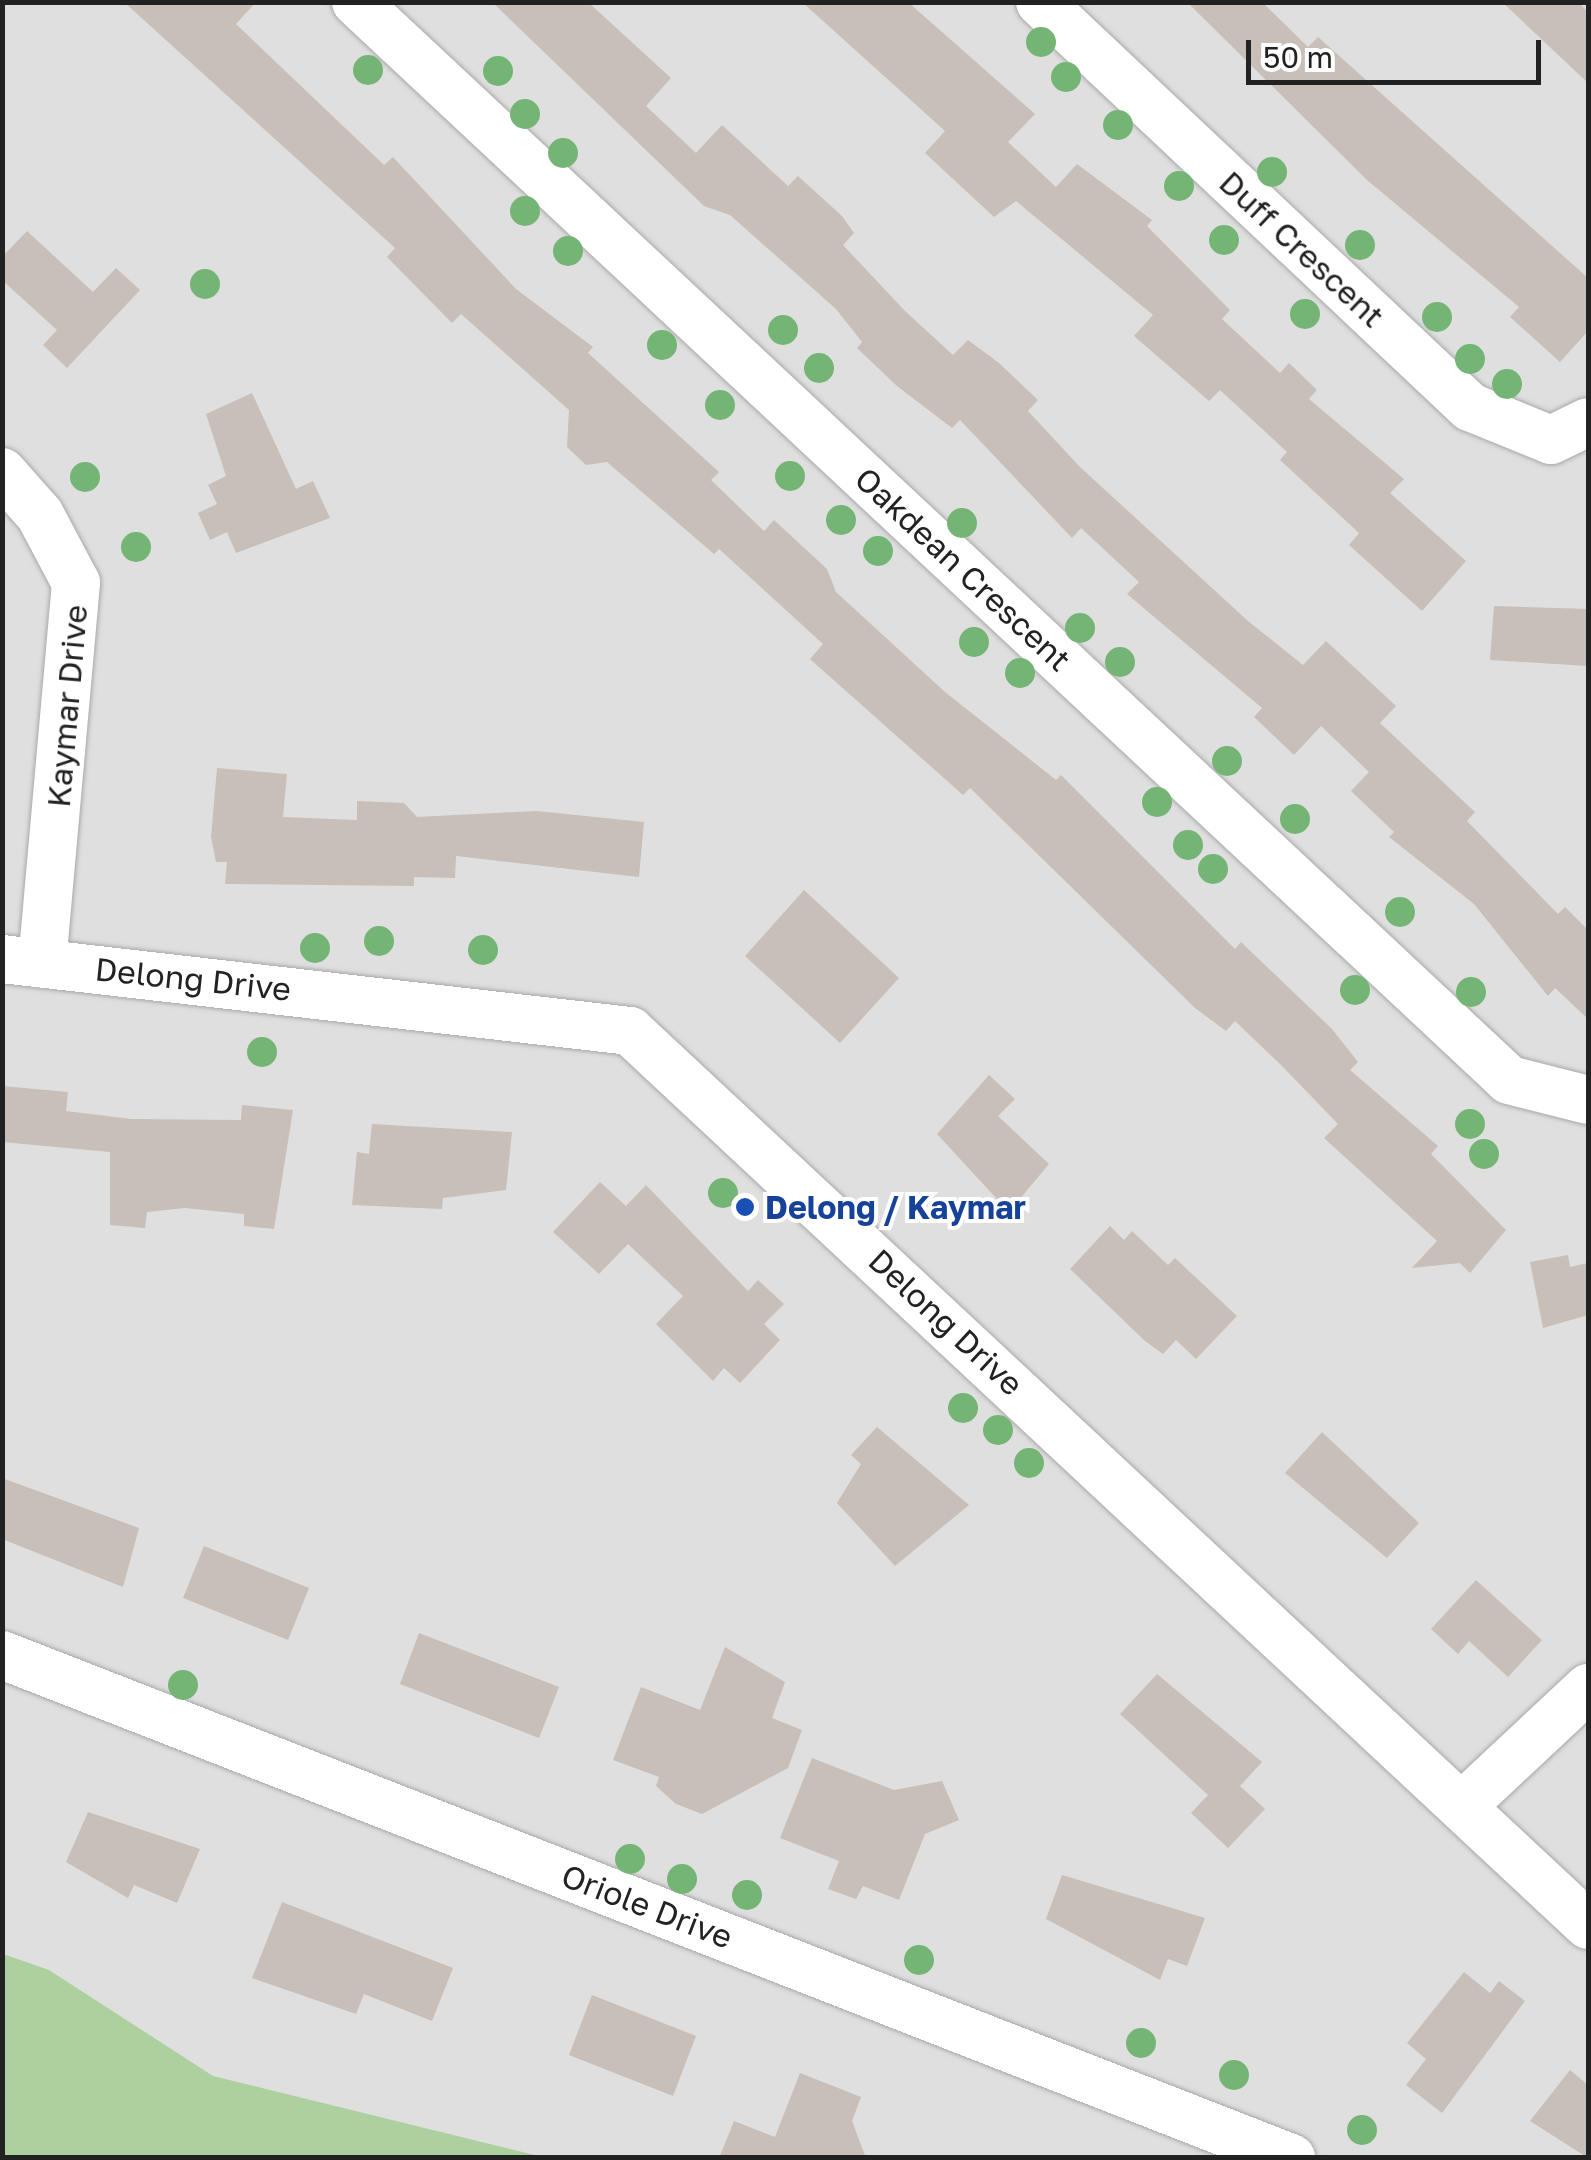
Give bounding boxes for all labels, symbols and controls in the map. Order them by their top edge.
scale bar [1251,20,1546,82]
text: 50 m [1263,39,1333,75]
street label: Duff Crescent [1212,163,1392,335]
street label: Oakdean Crescent [847,459,1079,679]
street label: Kaymar Drive [39,603,95,809]
street label: Delong Drive [93,950,293,1008]
place label: Delong / Kaymar [765,1188,1026,1226]
marker: Delong / Kaymar [734,1196,756,1218]
street label: Delong Drive [861,1241,1031,1403]
street label: Oriole Drive [556,1856,738,1956]

